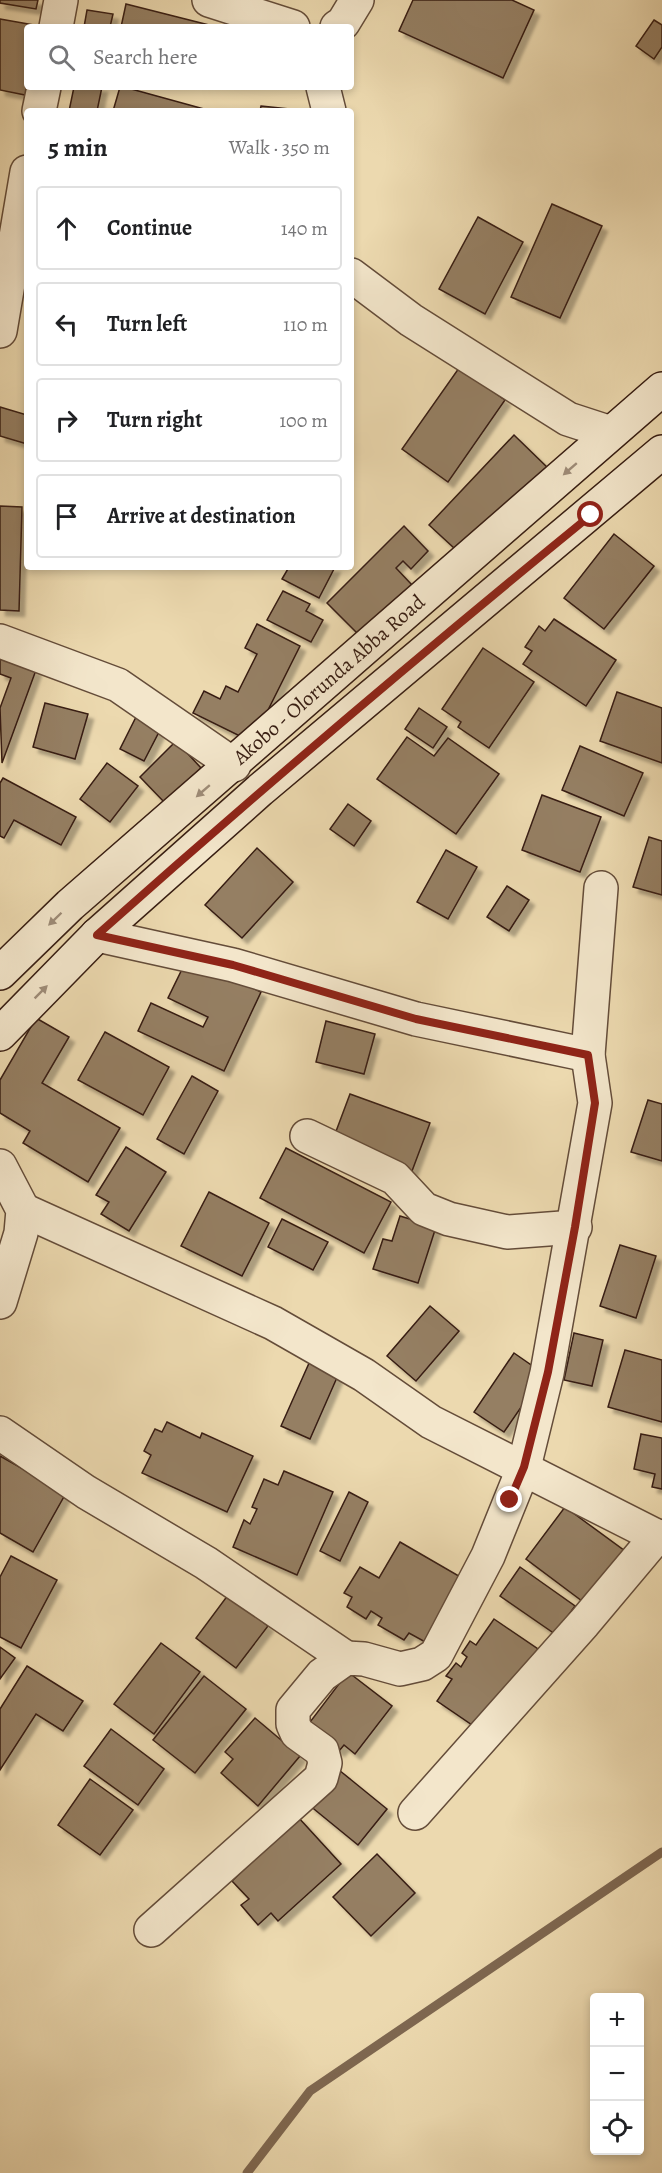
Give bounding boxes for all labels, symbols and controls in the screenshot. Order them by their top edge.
search box [24,24,354,90]
icon: search [45,41,78,74]
text: Search here [93,42,198,72]
text: 5 min [48,130,108,165]
text: Walk · 350 m [229,134,330,161]
icon: ahead [50,212,83,245]
text: Continue [107,213,192,243]
text: 140 m [281,215,328,242]
icon: left [50,308,83,341]
text: Turn left [107,309,187,339]
text: 110 m [283,311,328,338]
icon: right [50,404,83,437]
text: Turn right [107,405,203,435]
text: 100 m [279,407,328,434]
one-way arrow [563,462,578,475]
icon: arrive [50,500,83,533]
text: Arrive at destination [107,501,296,531]
route start [577,501,603,527]
street label: Akobo - Olorunda Abba Road [226,587,431,771]
one-way arrow [196,784,211,797]
one-way arrow [49,911,63,925]
one-way arrow [34,985,48,1000]
route end [496,1486,522,1512]
map controls [590,1993,644,2155]
button: + [590,1993,644,2047]
button: − [590,2047,644,2101]
button: locate [590,2101,644,2155]

